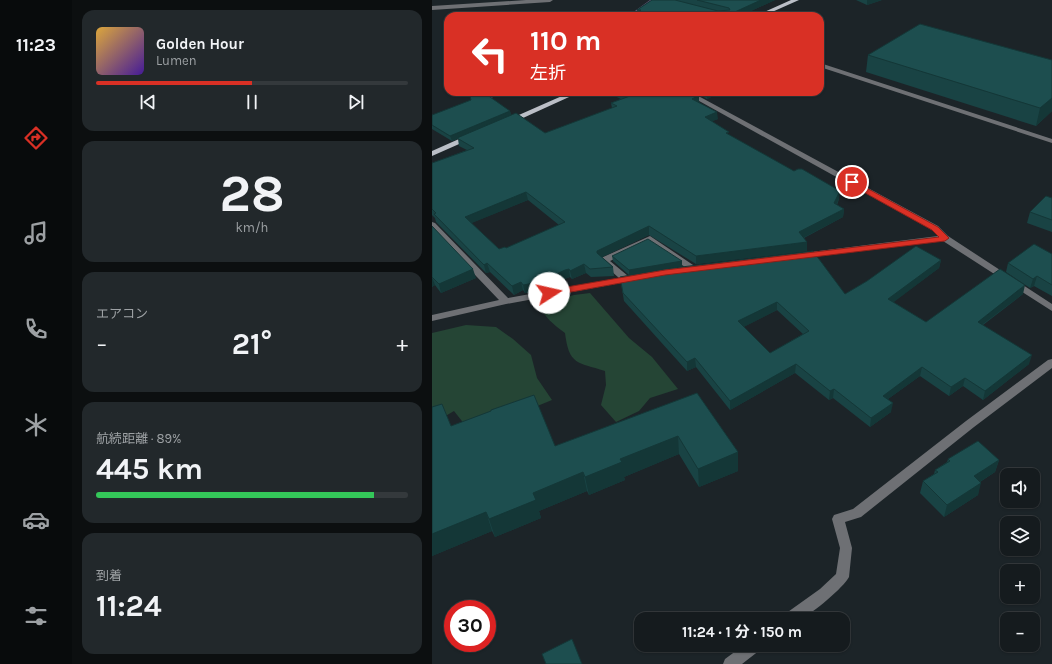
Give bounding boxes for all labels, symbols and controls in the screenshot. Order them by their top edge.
text: 110 m [530,24,601,57]
icon: left [464,28,516,80]
text: 11:23 [16,34,56,56]
text: Golden Hour [156,35,244,53]
text: Lumen [156,53,197,68]
text: 左折 [530,62,566,84]
icon: previous [137,91,159,113]
icon: pause [241,91,263,113]
icon: next [345,91,367,113]
icon: directions [22,124,50,152]
text: 28 [219,163,285,224]
pin [835,165,869,199]
icon: arrive [841,171,863,193]
icon: music [22,219,50,247]
text: km/h [236,220,268,235]
position arrow [528,272,570,314]
text: エアコン [96,306,148,321]
icon: phone [22,315,50,343]
text: 21° [232,326,272,362]
text: − [96,331,108,357]
text: + [396,331,408,357]
icon: climate [22,411,50,439]
text: 航続距離 · 89% [96,431,181,446]
text: 445 km [96,451,203,487]
map controls [1000,468,1040,652]
button: sound [1000,468,1040,508]
icon: car [22,506,50,534]
button: layers [1000,516,1040,556]
button: + [1000,564,1040,604]
text: 到着 [96,568,122,583]
text: 11:24 [96,588,161,624]
speed limit sign: 30 [444,600,496,652]
icon: filters [22,602,50,630]
button: − [1000,612,1040,652]
text: 11:24 · 1 分 · 150 m [682,623,802,641]

